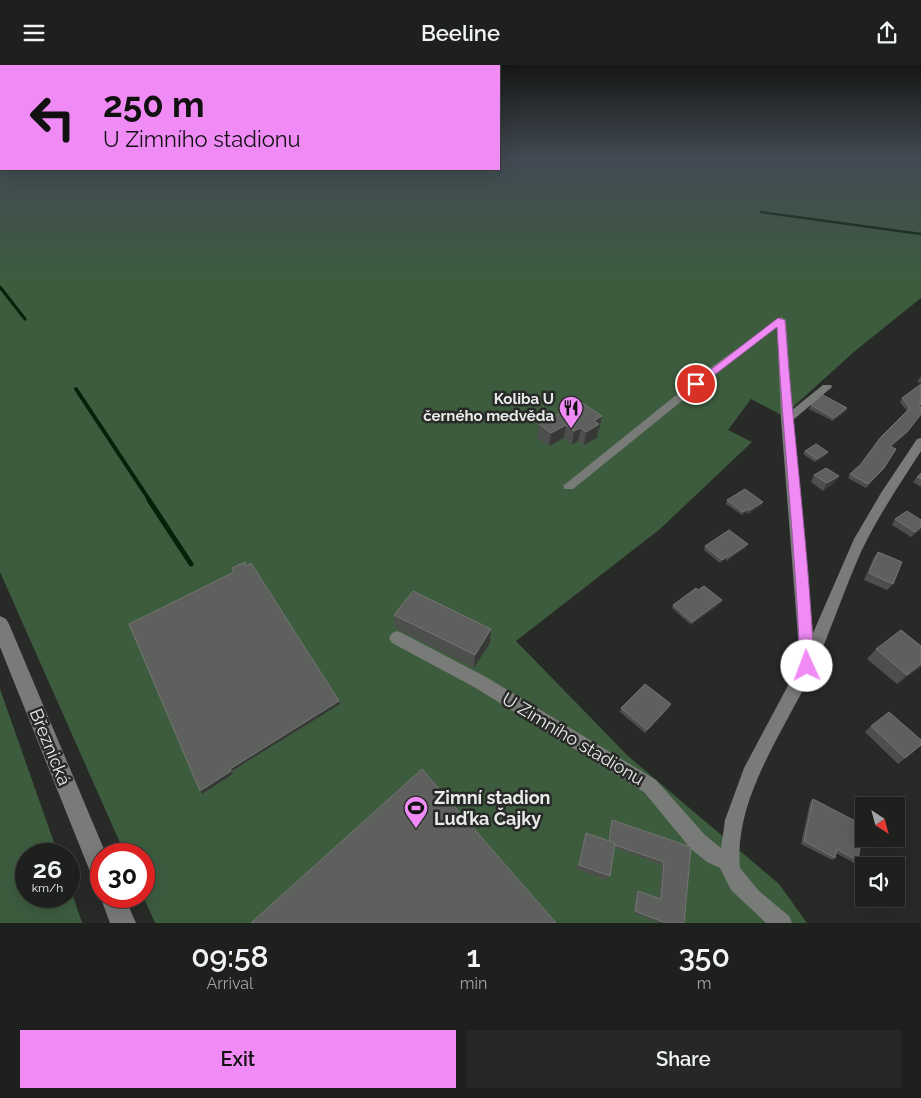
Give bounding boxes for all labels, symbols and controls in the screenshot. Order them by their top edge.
icon: menu [20,19,48,47]
icon: share [873,19,901,47]
text: Beeline [421,20,500,46]
text: 250 m [103,84,205,125]
icon: left [20,85,85,150]
text: U Zimního stadionu [103,126,301,152]
pin [675,363,717,405]
icon: arrive [682,370,710,398]
place label: Koliba U černého medvěda [423,390,554,425]
restaurant icon: Koliba U černého medvěda [558,395,584,429]
position arrow [780,639,832,691]
street label: U Zimního stadionu [499,688,648,789]
street label: Březnická [26,705,75,788]
place label: Zimní stadion Luďka Čajky [434,787,550,829]
sports icon: Zimní stadion Luďka Čajky [403,795,429,829]
north arrow [855,797,905,847]
map controls [855,797,905,907]
speed limit sign: 30 [90,843,155,908]
text: 26 [33,854,62,884]
button: sound [855,857,905,907]
text: km/h [32,881,63,895]
text: 09:58 [191,939,269,974]
text: 1 [466,939,481,974]
text: 350 [678,939,730,974]
text: Arrival [206,974,253,993]
text: min [460,974,487,993]
text: m [697,974,711,993]
button: Exit [20,1030,456,1088]
button: Share [466,1030,901,1088]

